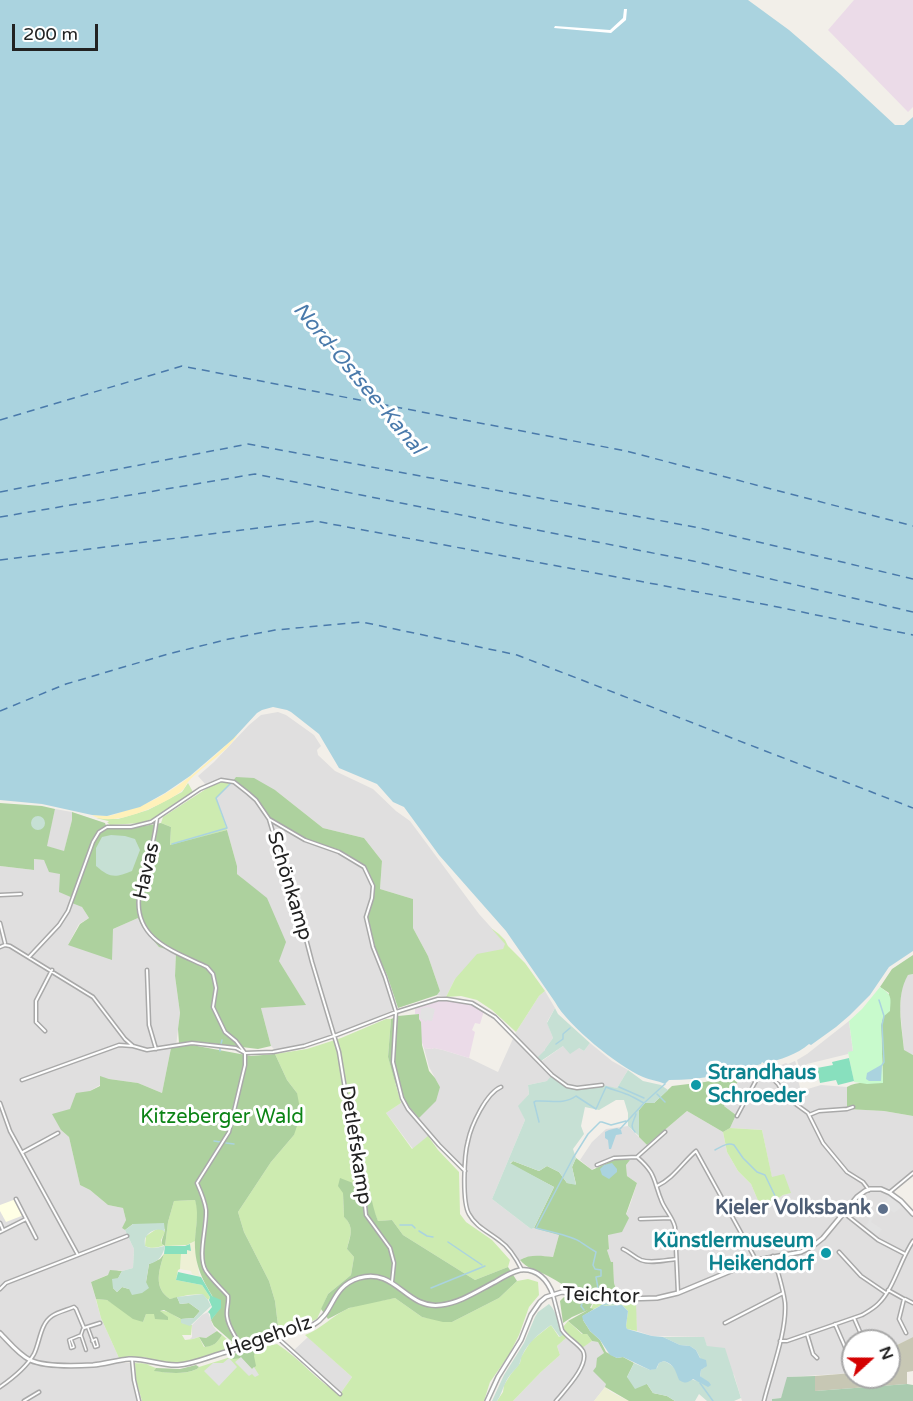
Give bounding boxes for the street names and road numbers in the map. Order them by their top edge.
street label: Schönkamp [261,829,317,943]
street label: Havas [129,840,165,902]
street label: Detlefskamp [334,1084,376,1206]
street label: Teichtor [562,1283,640,1309]
street label: Hegeholz [223,1311,315,1363]

